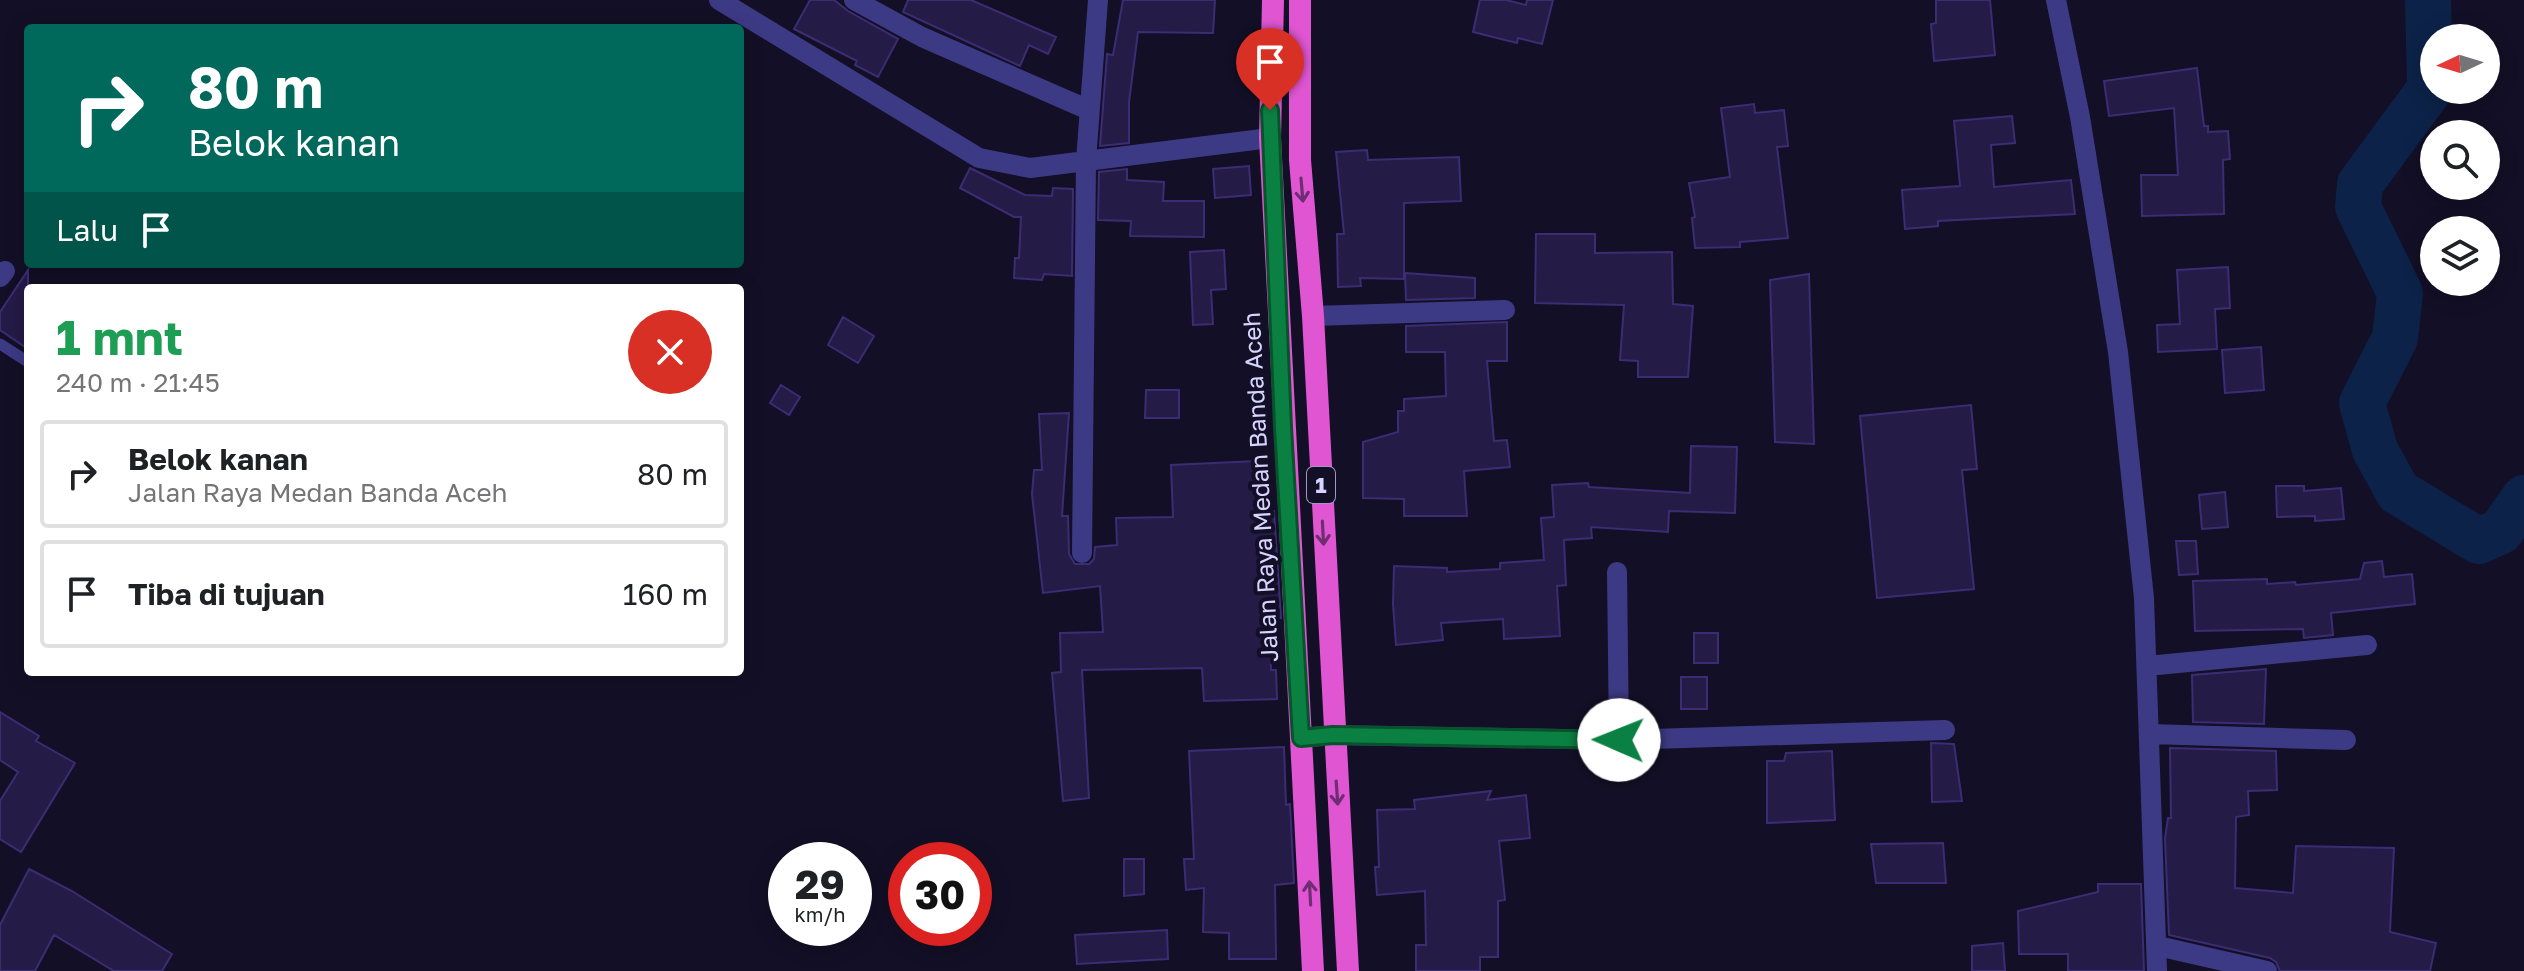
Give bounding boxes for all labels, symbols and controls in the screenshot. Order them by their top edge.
north arrow [2420,24,2500,104]
map controls [2420,24,2500,296]
pin [1236,28,1304,110]
icon: arrive [1248,40,1292,84]
text: 80 m [188,53,323,120]
icon: right [56,56,160,160]
button: search [2420,120,2500,200]
text: Belok kanan [188,121,400,164]
one-way arrow [1295,176,1310,203]
icon: arrive [134,208,178,252]
text: Lalu [56,212,118,248]
button: layers [2420,216,2500,296]
text: 1 mnt [56,308,183,366]
button: close [628,310,712,394]
street label: Jalan Raya Medan Banda Aceh [1236,311,1283,663]
text: 240 m · 21:45 [56,367,220,398]
text: Belok kanan [128,441,308,477]
icon: right [60,452,104,496]
text: 80 m [637,456,708,492]
road number: 1 [1307,467,1335,503]
text: Jalan Raya Medan Banda Aceh [128,477,507,508]
one-way arrow [1316,519,1331,546]
icon: arrive [60,572,104,616]
text: Tiba di tujuan [128,576,325,612]
text: 160 m [623,576,708,612]
position arrow [1577,698,1661,782]
one-way arrow [1330,779,1345,806]
speed limit sign: 30 [888,842,992,946]
text: 29 [795,860,845,908]
one-way arrow [1302,880,1317,907]
text: km/h [795,902,845,926]

